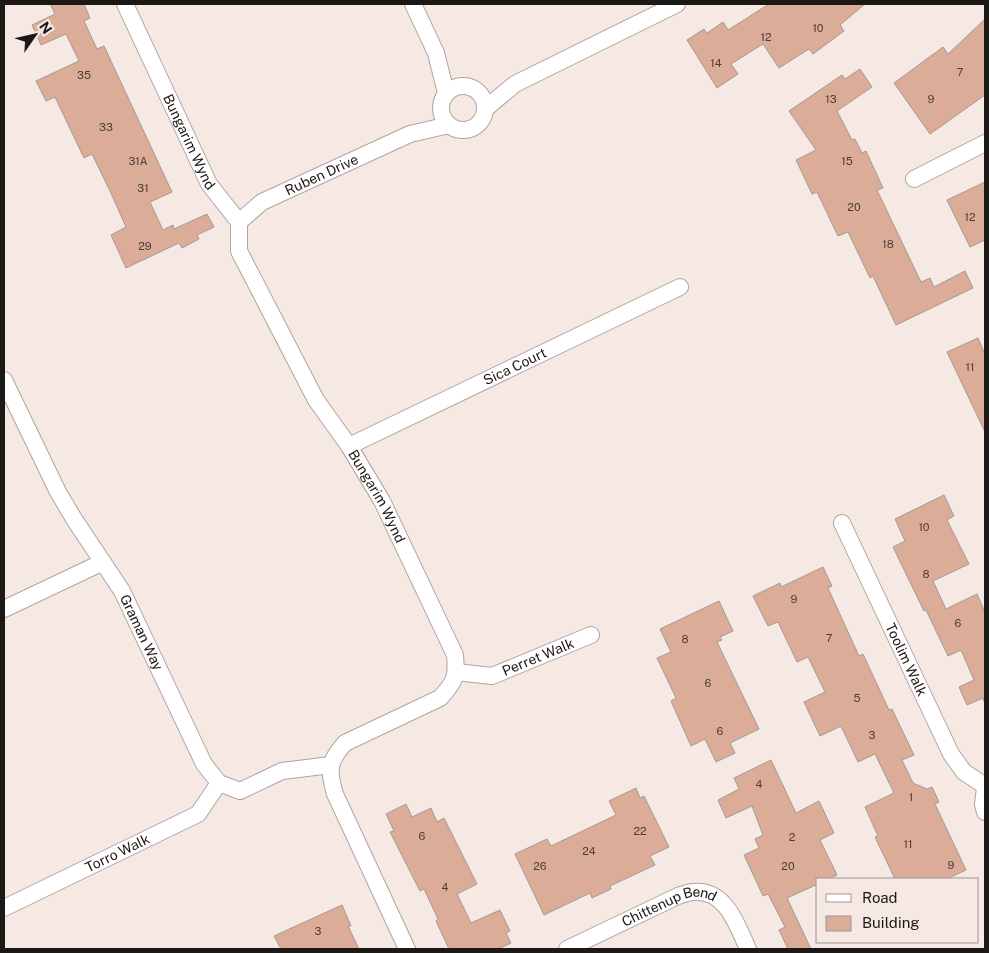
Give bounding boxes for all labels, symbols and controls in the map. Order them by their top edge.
north arrow [10,10,60,60]
text: N [36,19,55,37]
house number: 10 [812,22,824,34]
house number: 12 [760,31,772,43]
house number: 14 [710,57,722,69]
house number: 7 [957,66,964,78]
house number: 35 [77,69,91,81]
street label: Bungarim Wynd [160,91,218,193]
house number: 13 [825,93,837,105]
house number: 9 [928,93,935,105]
house number: 33 [99,121,113,133]
street label: Ruben Drive [282,151,361,198]
house number: 31A [128,155,148,167]
house number: 15 [841,155,853,167]
house number: 31 [137,182,149,194]
house number: 20 [847,201,861,213]
house number: 12 [964,211,976,223]
house number: 18 [882,238,894,250]
house number: 29 [138,240,152,252]
street label: Sica Court [481,344,549,388]
house number: 11 [966,361,974,373]
street label: Bungarim Wynd [345,447,409,545]
house number: 10 [918,521,930,533]
house number: 8 [922,568,930,580]
street label: Graman Way [117,592,167,673]
house number: 9 [791,593,798,605]
house number: 6 [955,617,962,629]
street label: Toolim Walk [882,621,931,699]
house number: 7 [826,632,833,644]
house number: 8 [681,633,689,645]
street label: Perret Walk [500,635,576,679]
house number: 6 [705,677,712,689]
house number: 5 [853,692,861,704]
house number: 6 [717,725,724,737]
house number: 3 [869,729,876,741]
house number: 4 [756,778,763,790]
house number: 1 [909,791,913,803]
house number: 22 [633,825,647,837]
house number: 6 [419,830,426,842]
street label: Torro Walk [83,831,152,875]
house number: 2 [789,831,796,843]
house number: 11 [904,838,912,850]
house number: 24 [582,845,596,857]
house number: 9 [948,859,955,871]
house number: 26 [533,860,547,872]
house number: 20 [781,860,795,872]
legend [816,878,979,943]
house number: 4 [442,881,449,893]
street label: Chittenup Bend [619,884,720,930]
text: Road [862,889,898,906]
text: Building [862,914,920,931]
house number: 3 [315,925,322,937]

